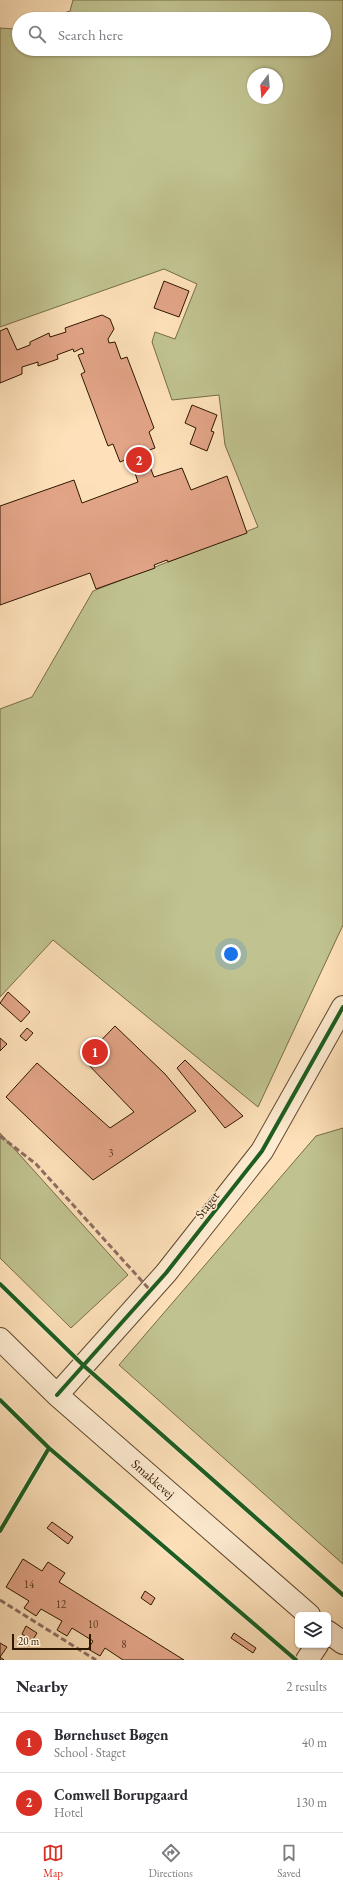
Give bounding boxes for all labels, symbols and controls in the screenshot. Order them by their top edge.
search box [12,12,331,56]
icon: search [26,23,48,45]
text: Search here [58,25,123,44]
north arrow [247,68,283,104]
pin: 2 [126,445,152,475]
your location [221,944,241,964]
pin: 1 [82,1037,108,1067]
house number: 3 [108,1146,114,1160]
street label: Staget [191,1188,223,1222]
street label: Smakkevej [128,1456,178,1503]
house number: 14 [24,1577,35,1591]
house number: 12 [56,1597,67,1611]
map controls [295,1612,331,1648]
button: layers [295,1612,331,1648]
house number: 10 [88,1617,98,1631]
scale bar [12,1632,91,1651]
text: 20 m [18,1634,39,1648]
house number: 8 [121,1637,127,1651]
text: Nearby [16,1675,68,1697]
text: 2 results [286,1678,327,1695]
text: Børnehuset Bøgen [54,1725,168,1744]
text: 1 [26,1734,32,1751]
text: 40 m [302,1734,327,1751]
text: School · Staget [54,1744,126,1761]
text: Comwell Borupgaard [54,1785,188,1804]
text: 2 [26,1794,32,1811]
text: 130 m [296,1794,327,1811]
text: Hotel [54,1804,83,1821]
tab: Map [42,1842,64,1880]
tab: Directions [149,1842,193,1880]
tab: Saved [277,1842,301,1880]

